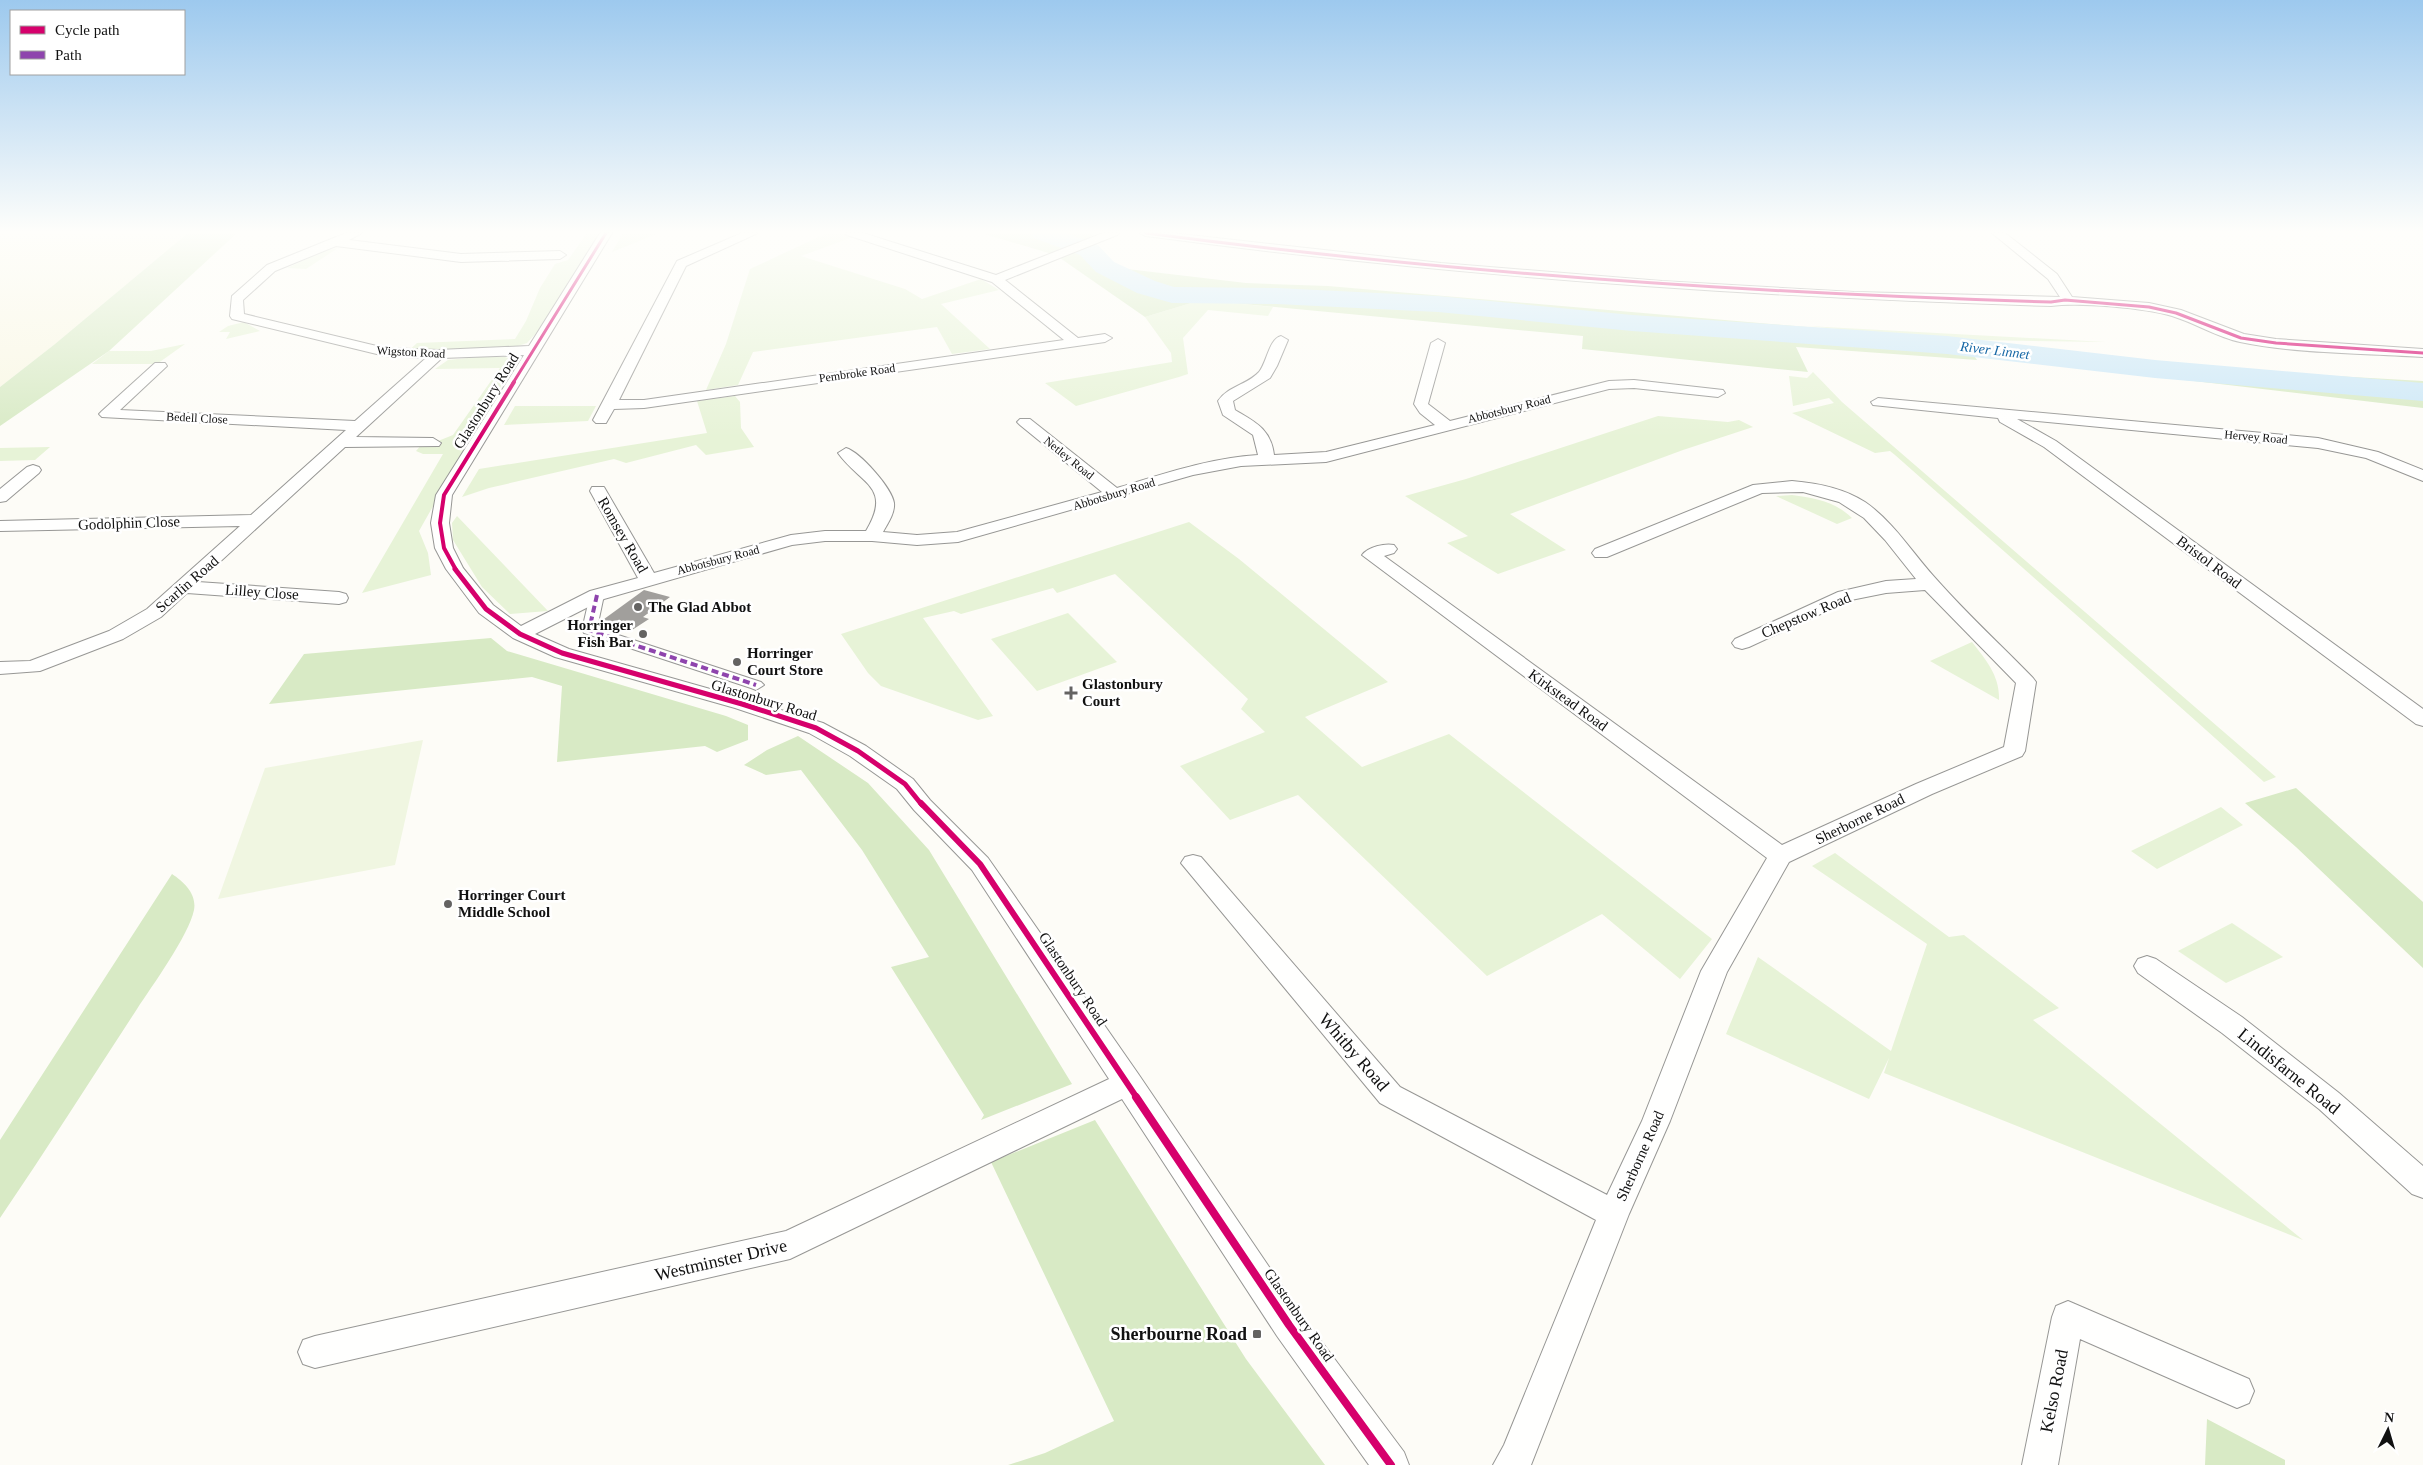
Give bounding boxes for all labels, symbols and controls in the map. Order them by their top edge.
legend [10,10,185,75]
text: Cycle path [55,22,120,38]
text: Path [55,47,82,63]
water label: River Linnet [1958,339,2031,362]
street label: Wigston Road [376,343,446,361]
street label: Glastonbury Road [450,350,522,452]
street label: Pembroke Road [818,361,896,385]
street label: Abbotsbury Road [1466,392,1552,426]
street label: Bedell Close [166,409,228,427]
street label: Hervey Road [2224,427,2288,447]
street label: Netley Road [1041,434,1097,482]
street label: Abbotsbury Road [1071,475,1157,513]
street label: Romsey Road [595,494,651,576]
street label: Godolphin Close [78,513,181,533]
street label: Bristol Road [2174,533,2245,592]
street label: Abbotsbury Road [675,542,761,578]
street label: Scarlin Road [152,552,222,616]
street label: Lilley Close [225,581,300,603]
street label: Chepstow Road [1759,589,1853,641]
place label: The Glad Abbot [648,599,751,615]
marker: The Glad Abbot [632,601,644,613]
place label: Horringer Fish Bar [567,617,633,650]
marker: Horringer Fish Bar [637,628,649,640]
place label: Horringer Court Store [747,645,823,678]
marker: Horringer Court Store [731,656,743,668]
street label: Kirkstead Road [1525,666,1611,734]
street label: Glastonbury Road [709,676,819,724]
place label: Glastonbury Court [1082,676,1163,709]
marker: Glastonbury Court [1064,686,1078,700]
street label: Sherborne Road [1813,790,1908,847]
place label: Horringer Court Middle School [458,887,566,920]
marker: Horringer Court Middle School [442,898,454,910]
street label: Glastonbury Road [1036,929,1111,1029]
street label: Whitby Road [1315,1009,1393,1095]
street label: Lindisfarne Road [2234,1024,2344,1118]
street label: Sherborne Road [1613,1108,1667,1204]
street label: Westminster Drive [653,1235,789,1285]
street label: Glastonbury Road [1261,1266,1337,1365]
place label: Sherbourne Road [1110,1324,1247,1344]
marker: Sherbourne Road [1251,1328,1263,1340]
street label: Kelso Road [2036,1348,2072,1434]
north arrow [2363,1405,2413,1455]
text: N [2383,1410,2395,1425]

